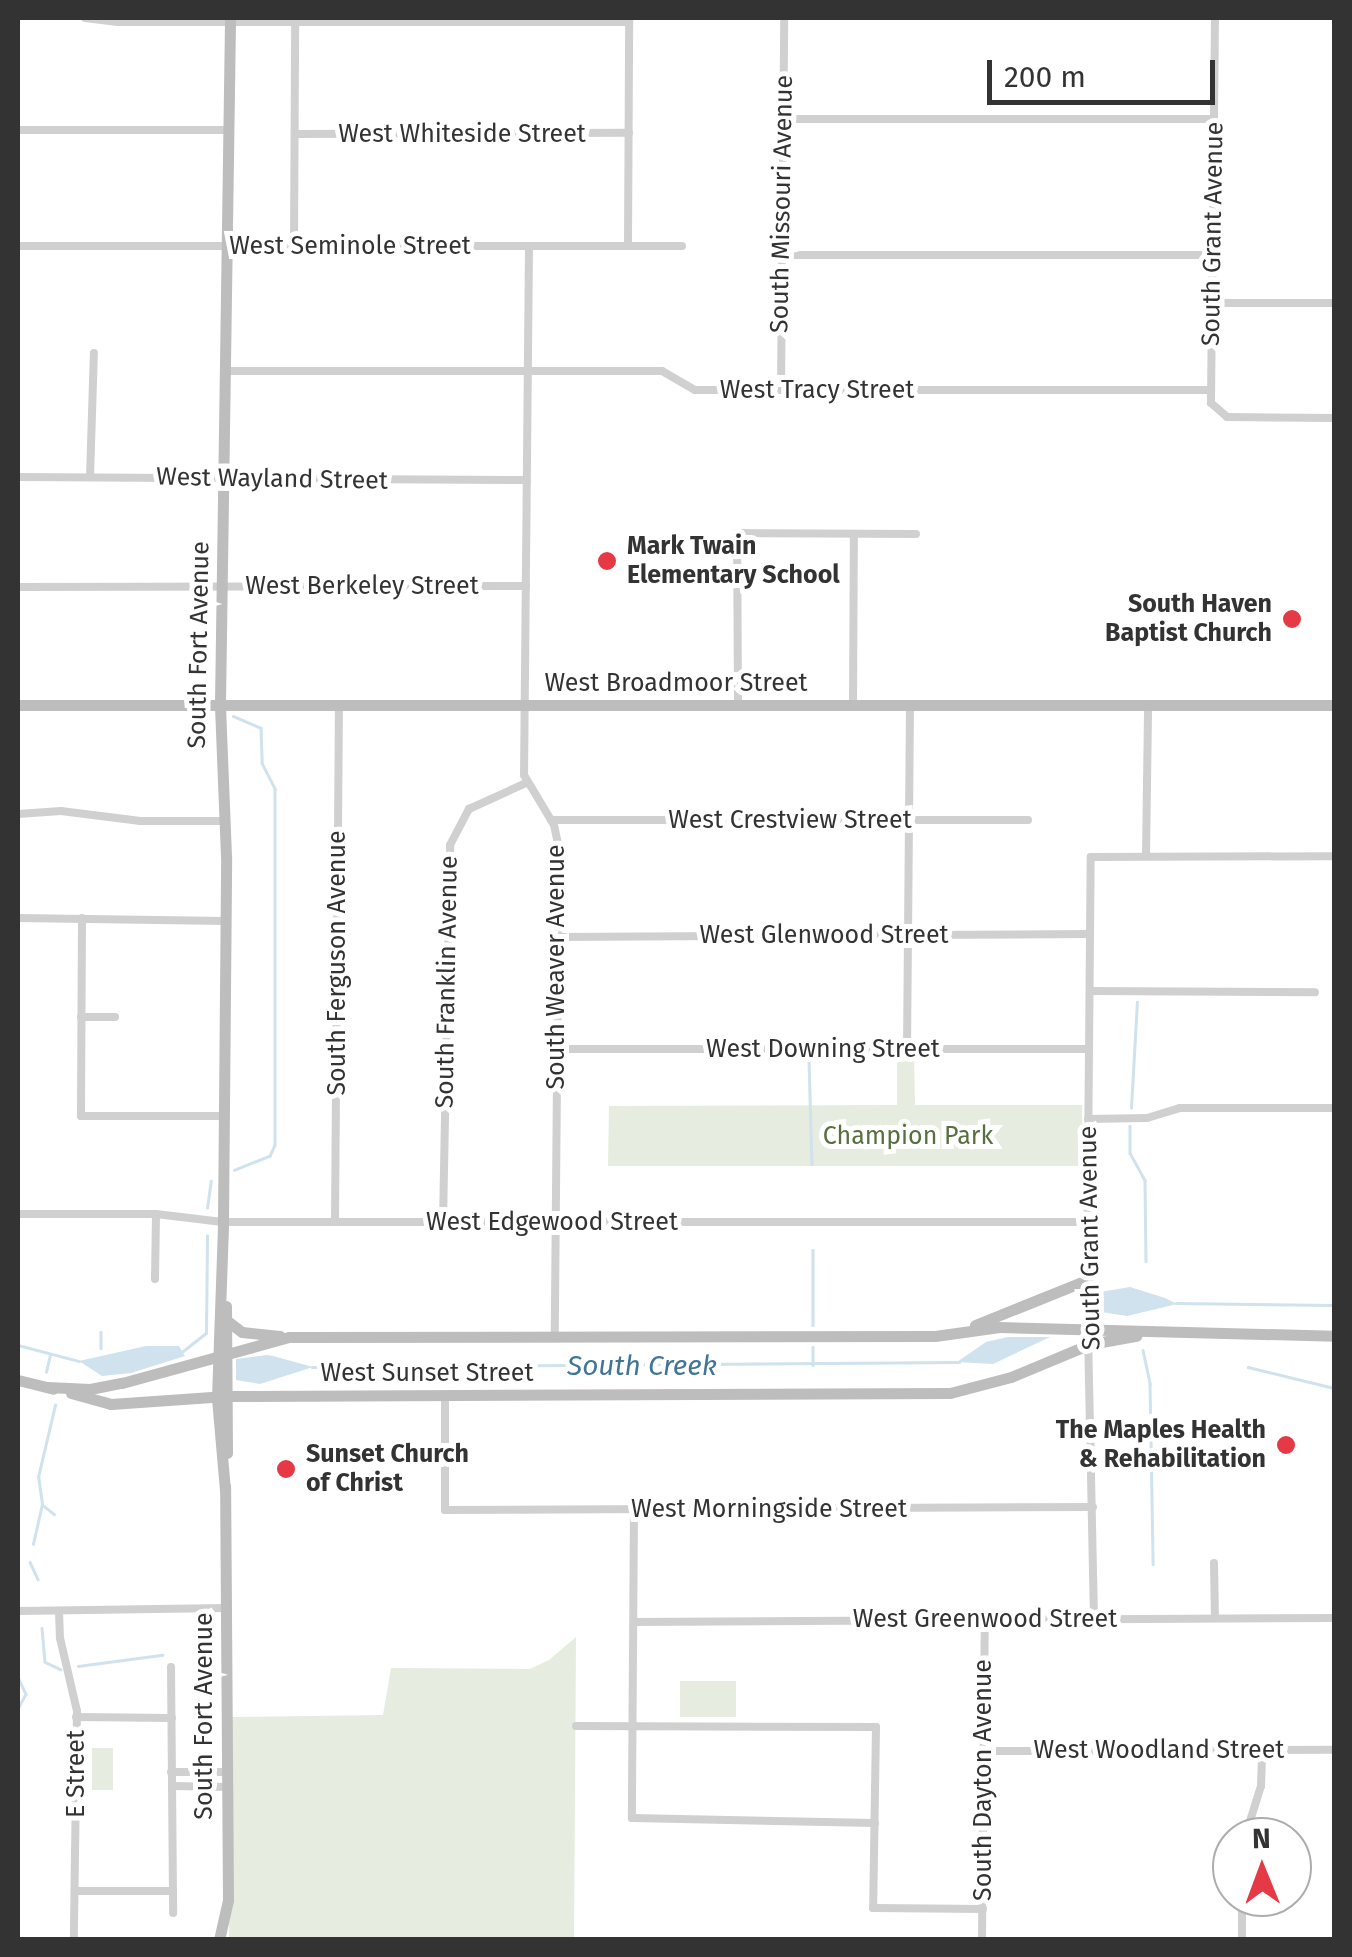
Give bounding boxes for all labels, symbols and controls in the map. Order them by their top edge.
scale bar [992,40,1220,102]
text: 200 m [1004,59,1086,95]
street label: South Missouri Avenue [765,75,799,333]
street label: West Whiteside Street [338,119,586,149]
street label: South Grant Avenue [1196,122,1230,346]
street label: West Seminole Street [229,231,471,261]
street label: West Tracy Street [720,375,914,405]
street label: West Wayland Street [156,462,388,496]
place label: Mark Twain Elementary School [627,532,840,591]
street label: South Fort Avenue [182,541,216,749]
marker: Mark Twain Elementary School [596,550,618,572]
street label: West Berkeley Street [245,571,479,601]
place label: South Haven Baptist Church [1105,590,1272,649]
marker: South Haven Baptist Church [1281,608,1303,630]
street label: West Broadmoor Street [544,668,808,698]
street label: West Crestview Street [668,805,912,835]
street label: South Ferguson Avenue [322,830,352,1096]
street label: South Weaver Avenue [541,844,571,1090]
street label: South Franklin Avenue [430,855,464,1109]
street label: West Glenwood Street [699,920,949,950]
street label: West Downing Street [706,1034,940,1064]
park label: Champion Park [823,1121,993,1151]
street label: South Grant Avenue [1073,1126,1107,1350]
street label: West Edgewood Street [426,1207,678,1237]
water label: South Creek [567,1349,717,1383]
street label: West Sunset Street [321,1358,533,1388]
place label: The Maples Health & Rehabilitation [1056,1416,1266,1475]
marker: The Maples Health & Rehabilitation [1275,1434,1297,1456]
place label: Sunset Church of Christ [306,1440,469,1499]
marker: Sunset Church of Christ [275,1458,297,1480]
street label: West Morningside Street [631,1494,907,1524]
street label: West Greenwood Street [853,1604,1117,1634]
street label: South Fort Avenue [189,1612,219,1820]
street label: South Dayton Avenue [968,1659,998,1901]
street label: E Street [61,1730,91,1818]
street label: West Woodland Street [1034,1735,1284,1765]
north arrow [1212,1817,1312,1917]
text: N [1252,1822,1271,1855]

